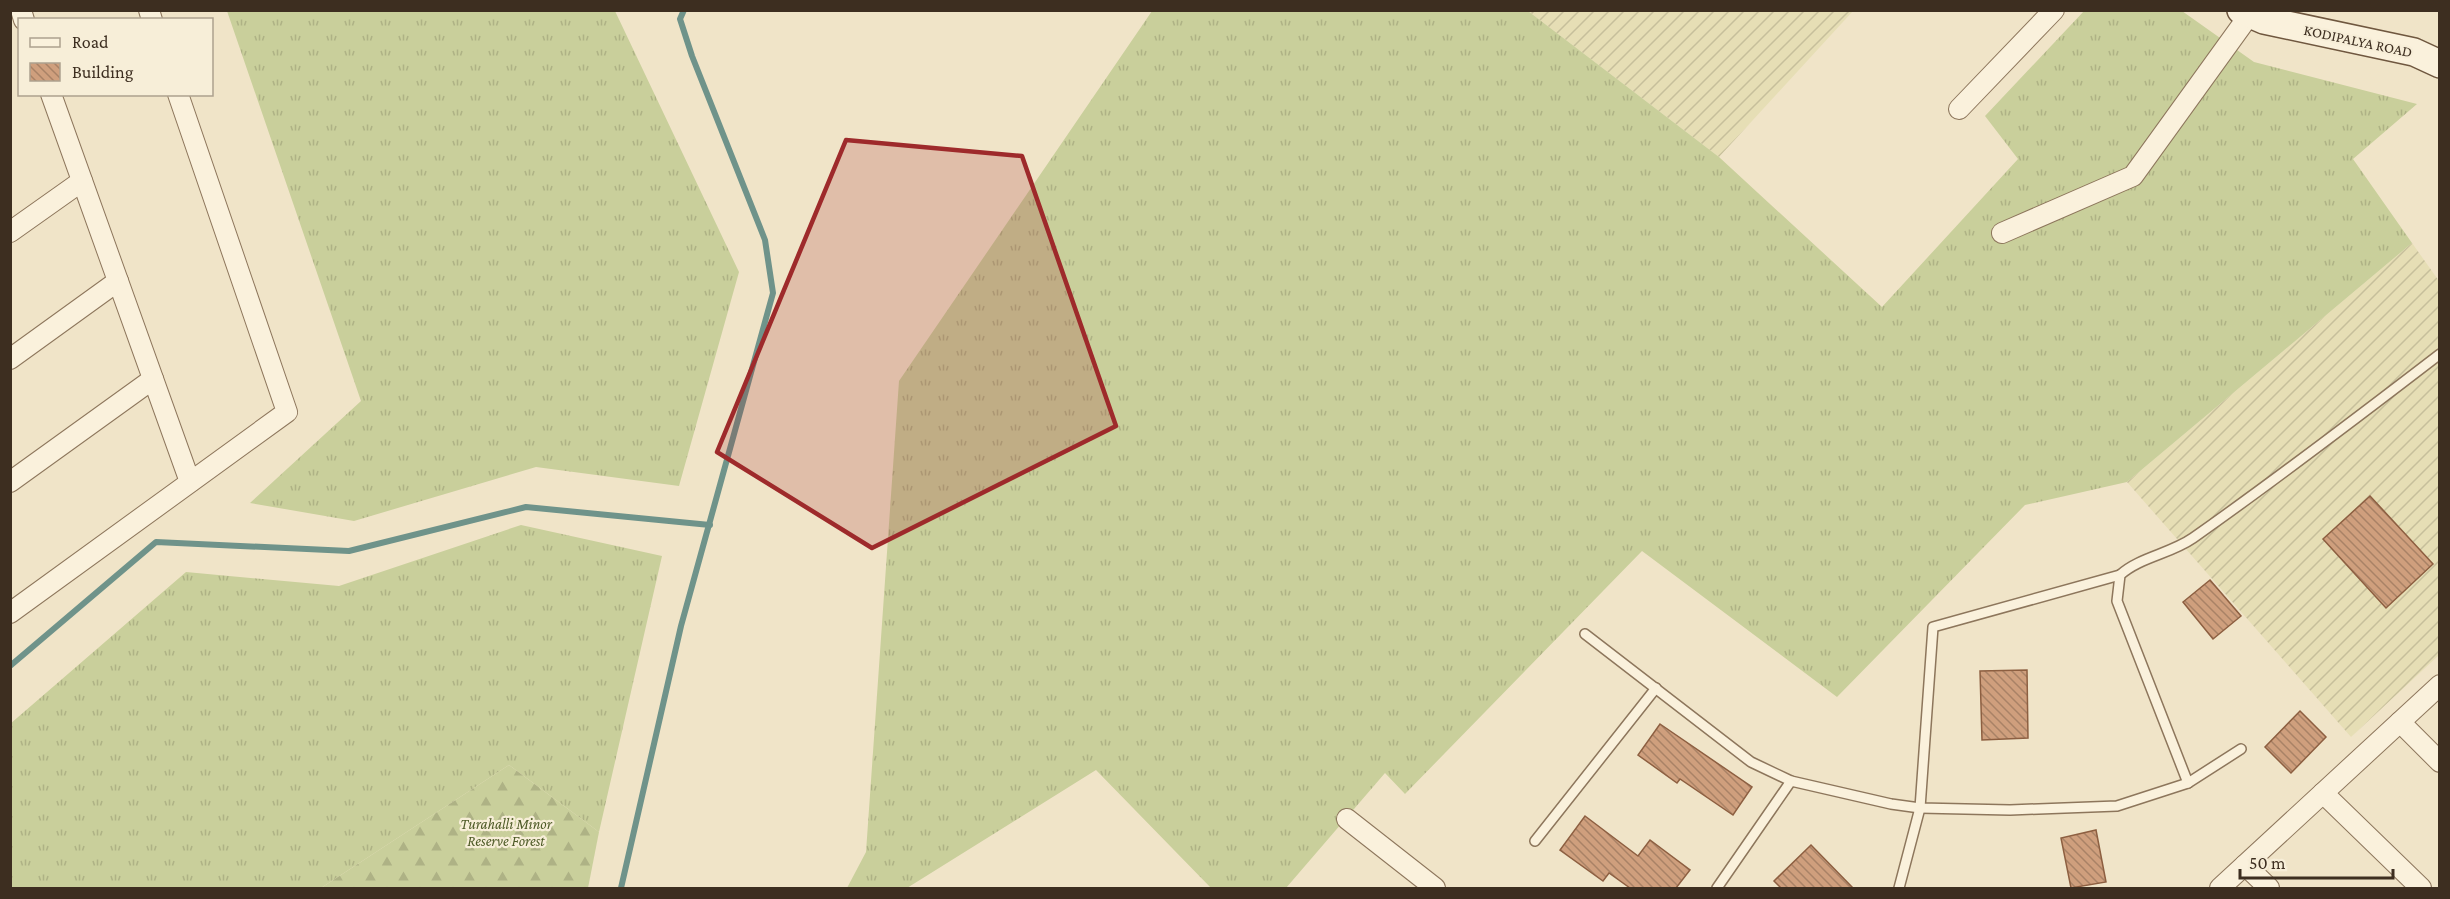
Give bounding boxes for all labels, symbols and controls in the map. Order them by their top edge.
legend [18,18,213,96]
street label: KODIPALYA ROAD [2302,22,2414,60]
text: Road [72,32,109,52]
text: Building [72,62,134,82]
park label: Turahalli Minor Reserve Forest [460,816,553,849]
scale bar [2240,842,2393,880]
text: 50 m [2249,853,2286,873]

